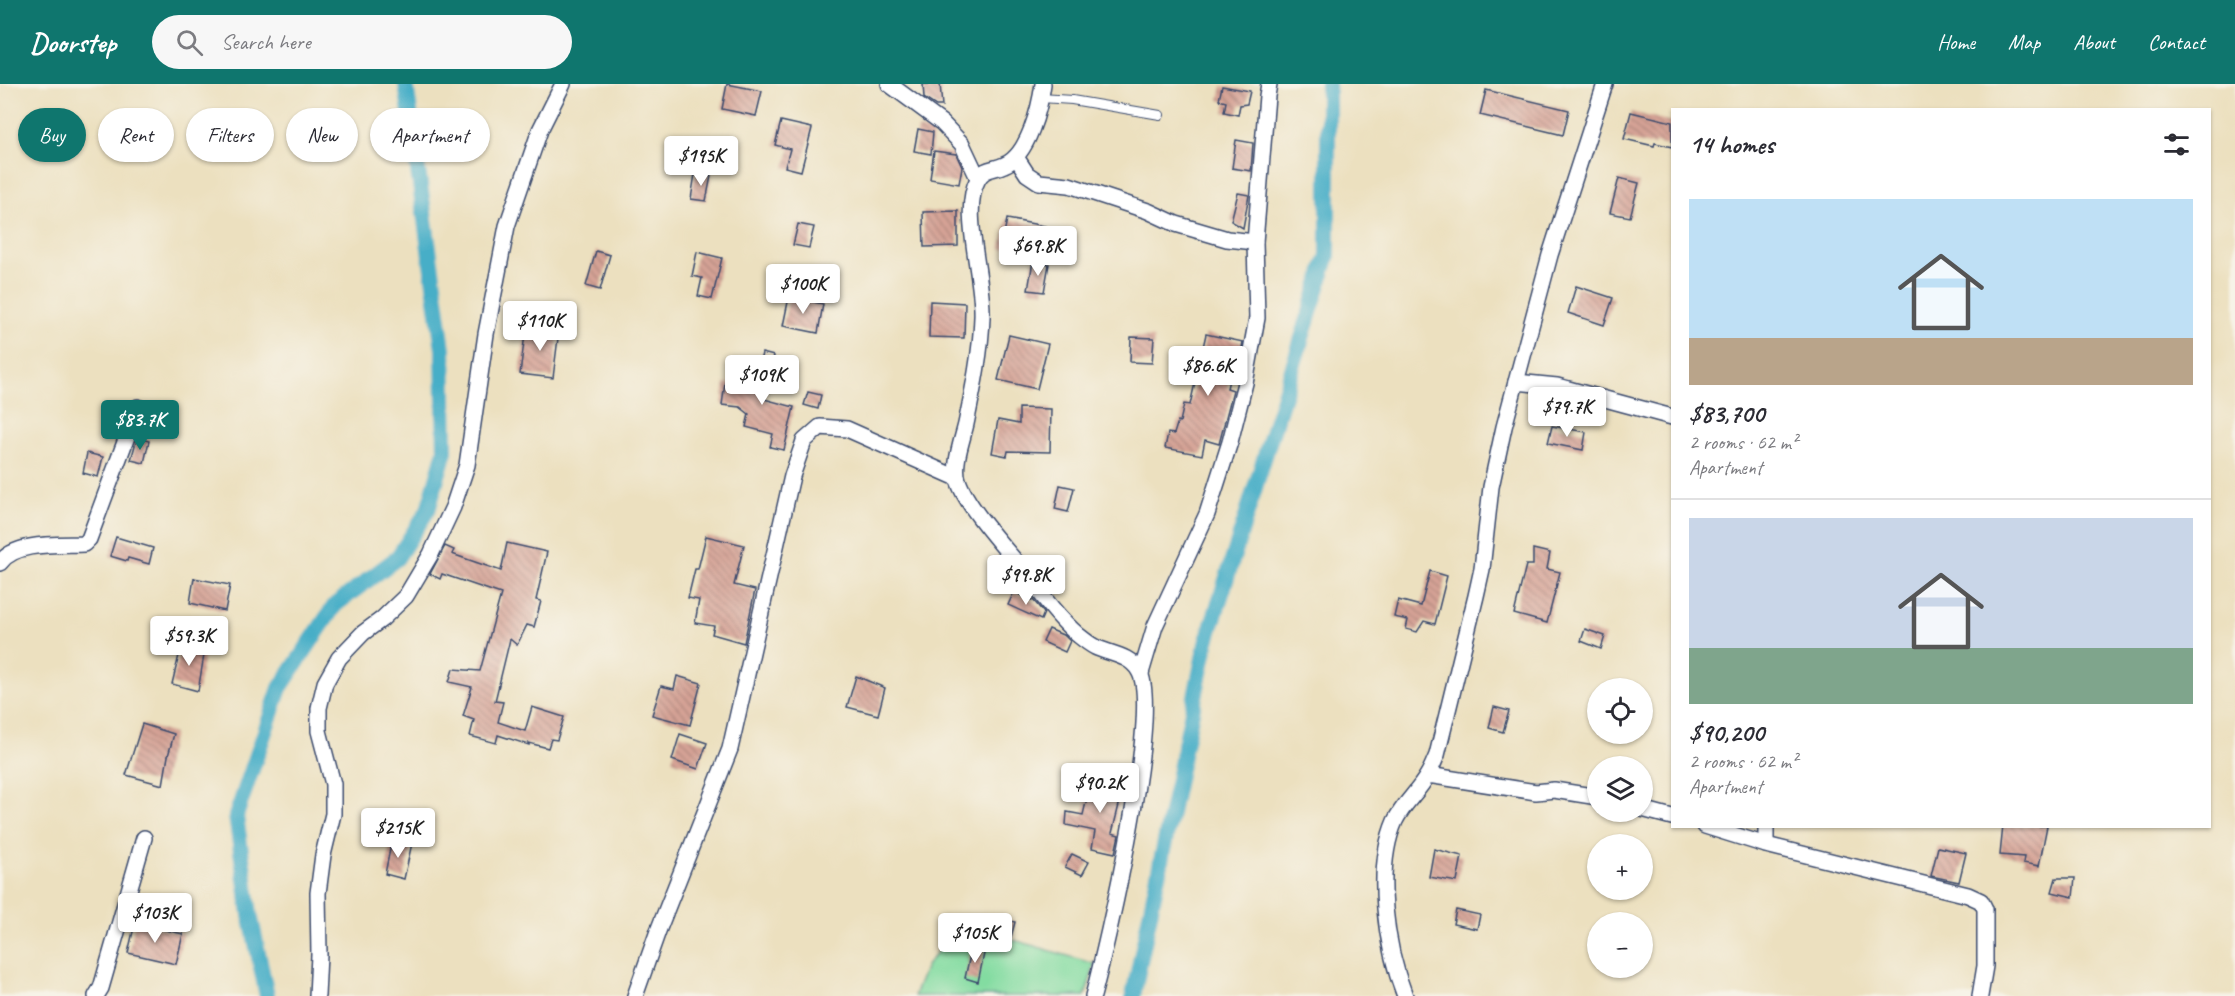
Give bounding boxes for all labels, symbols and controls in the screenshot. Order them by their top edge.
search box [152,15,572,69]
text: Doorstep [30,25,116,60]
icon: search [173,26,206,59]
text: Search here [221,28,311,56]
text: Home [1937,29,1975,55]
text: Map [2008,29,2040,55]
text: About [2073,29,2115,55]
text: Contact [2148,29,2205,55]
chip: Buy [18,108,86,162]
chip: Rent [98,108,174,162]
chip: Filters [186,108,274,162]
chip: New [286,108,358,162]
chip: Apartment [370,108,490,162]
text: 14 homes [1689,128,1774,161]
icon: filters [2160,128,2193,161]
pin: $195K [659,136,743,187]
text: $195K [678,143,724,168]
pin: $69.8K [989,226,1087,277]
text: $69.8K [1013,233,1063,258]
icon: home [1887,238,1995,346]
pin: $100K [761,264,845,315]
text: $100K [780,271,826,296]
pin: $110K [498,301,582,352]
text: $110K [517,308,563,333]
pin: $86.6K [1159,346,1257,397]
text: $86.6K [1183,353,1233,378]
pin: $109K [720,355,804,406]
text: $109K [739,362,785,387]
pin: $79.7K [1518,387,1616,438]
text: $79.7K [1542,394,1592,419]
text: $83,700 [1689,397,1764,430]
pin: $83.7K [91,400,189,451]
text: $83.7K [115,407,165,432]
text: 2 rooms · 62 m² [1689,430,1797,455]
text: Apartment [1689,455,1762,480]
pin: $99.8K [977,555,1075,606]
icon: home [1887,557,1995,665]
text: $99.8K [1001,562,1051,587]
pin: $59.3K [140,616,238,667]
text: $59.3K [164,623,214,648]
map controls [1587,678,1653,978]
button: locate [1587,678,1653,744]
text: $90,200 [1689,716,1764,749]
text: 2 rooms · 62 m² [1689,749,1797,774]
button: layers [1587,756,1653,822]
pin: $90.2K [1051,763,1149,814]
text: $90.2K [1075,770,1125,795]
text: Apartment [1689,774,1762,799]
pin: $215K [356,808,440,859]
text: $215K [375,815,421,840]
button: + [1587,834,1653,900]
pin: $103K [113,893,197,944]
text: $103K [132,900,178,925]
button: − [1587,912,1653,978]
pin: $105K [933,913,1017,964]
text: $105K [952,920,998,945]

